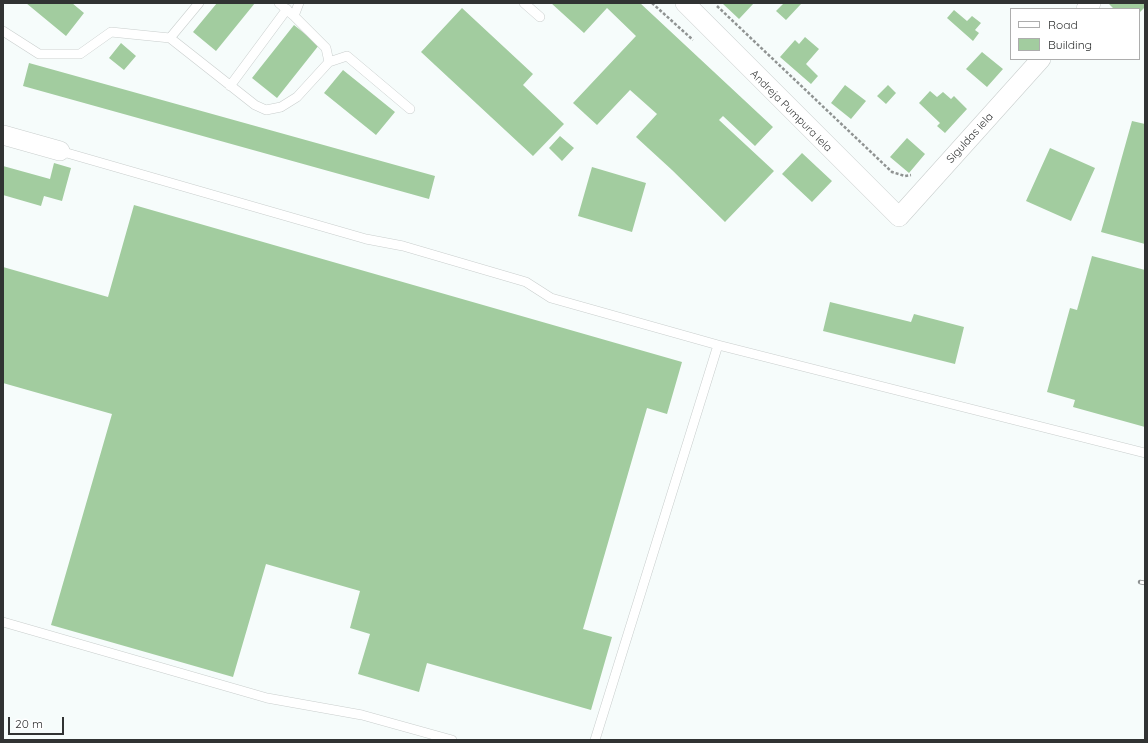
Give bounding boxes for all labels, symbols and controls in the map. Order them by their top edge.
legend [1010,8,1140,60]
text: Road [1048,17,1078,32]
text: Building [1048,37,1092,52]
street label: Andreja Pumpura iela [747,67,835,155]
street label: Siguldas iela [944,110,996,166]
scale bar [10,709,66,735]
text: 20 m [15,716,43,731]

